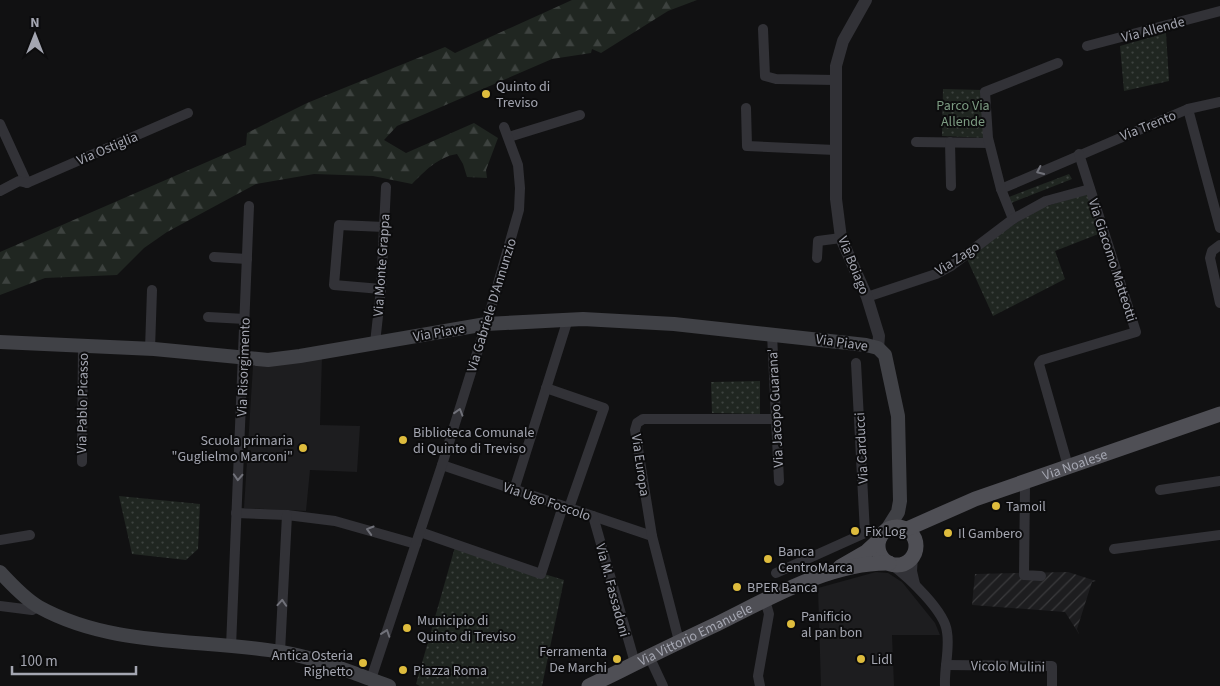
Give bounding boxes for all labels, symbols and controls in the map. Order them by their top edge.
north arrow [10,10,60,60]
street label: Via Allende [1119,12,1187,48]
text: N [30,13,40,33]
place label: Quinto di Treviso [496,77,550,113]
marker: Quinto di Treviso [480,88,492,100]
park label: Parco Via Allende [936,96,990,132]
street label: Via Trento [1117,106,1179,146]
street label: Via Ostiglia [74,127,141,171]
one-way arrow [1036,165,1045,176]
street label: Via Giacomo Matteotti [1083,196,1141,324]
street label: Via Monte Grappa [368,213,396,317]
street label: Via Boiago [832,233,874,298]
street label: Via Gabriele D'Annunzio [462,236,522,375]
street label: Via Zago [931,237,984,281]
street label: Via Risorgimento [232,317,256,417]
street label: Via Piave [412,319,467,347]
street label: Via Piave [815,329,869,357]
street label: Via Jacopo Guarana' [763,348,789,468]
street label: Via Pablo Picasso [72,353,94,453]
one-way arrow [453,408,463,417]
street label: Via Carducci [850,412,874,484]
place label: Biblioteca Comunale di Quinto di Treviso [413,423,534,459]
place label: Scuola primaria "Guglielmo Marconi" [172,431,293,467]
street label: Via Europa [626,433,654,497]
marker: Biblioteca Comunale di Quinto di Treviso [397,434,409,446]
marker: Scuola primaria "Guglielmo Marconi" [297,442,309,454]
street label: Via Noalese [1040,445,1110,486]
one-way arrow [233,474,243,481]
street label: Via Ugo Foscolo [500,478,593,526]
place label: Tamoil [1006,497,1046,517]
marker: Tamoil [990,500,1002,512]
place label: Fix Log [865,522,906,542]
place label: Il Gambero [958,524,1022,544]
one-way arrow [366,525,374,535]
marker: Fix Log [849,525,861,537]
marker: Il Gambero [942,527,954,539]
street label: Via M. Fassadoni [590,541,634,639]
place label: Banca CentroMarca [778,542,853,578]
marker: Banca CentroMarca [762,553,774,565]
place label: BPER Banca [747,578,818,598]
marker: BPER Banca [731,581,743,593]
one-way arrow [276,599,287,607]
street label: Via Vittorio Emanuele [635,599,756,671]
place label: Panificio al pan bon [801,607,863,643]
place label: Municipio di Quinto di Treviso [417,611,516,647]
marker: Panificio al pan bon [785,618,797,630]
marker: Municipio di Quinto di Treviso [401,622,413,634]
one-way arrow [380,629,390,638]
place label: Ferramenta De Marchi [539,642,607,678]
scale bar [12,644,136,676]
place label: Antica Osteria Righetto [272,646,353,682]
place label: Lidl [871,650,893,670]
text: 100 m [20,651,58,672]
marker: Ferramenta De Marchi [611,653,623,665]
marker: Lidl [855,653,867,665]
street label: Vicolo Mulini [971,656,1045,678]
marker: Antica Osteria Righetto [357,657,369,669]
place label: Piazza Roma [413,661,487,681]
marker: Piazza Roma [397,664,409,676]

